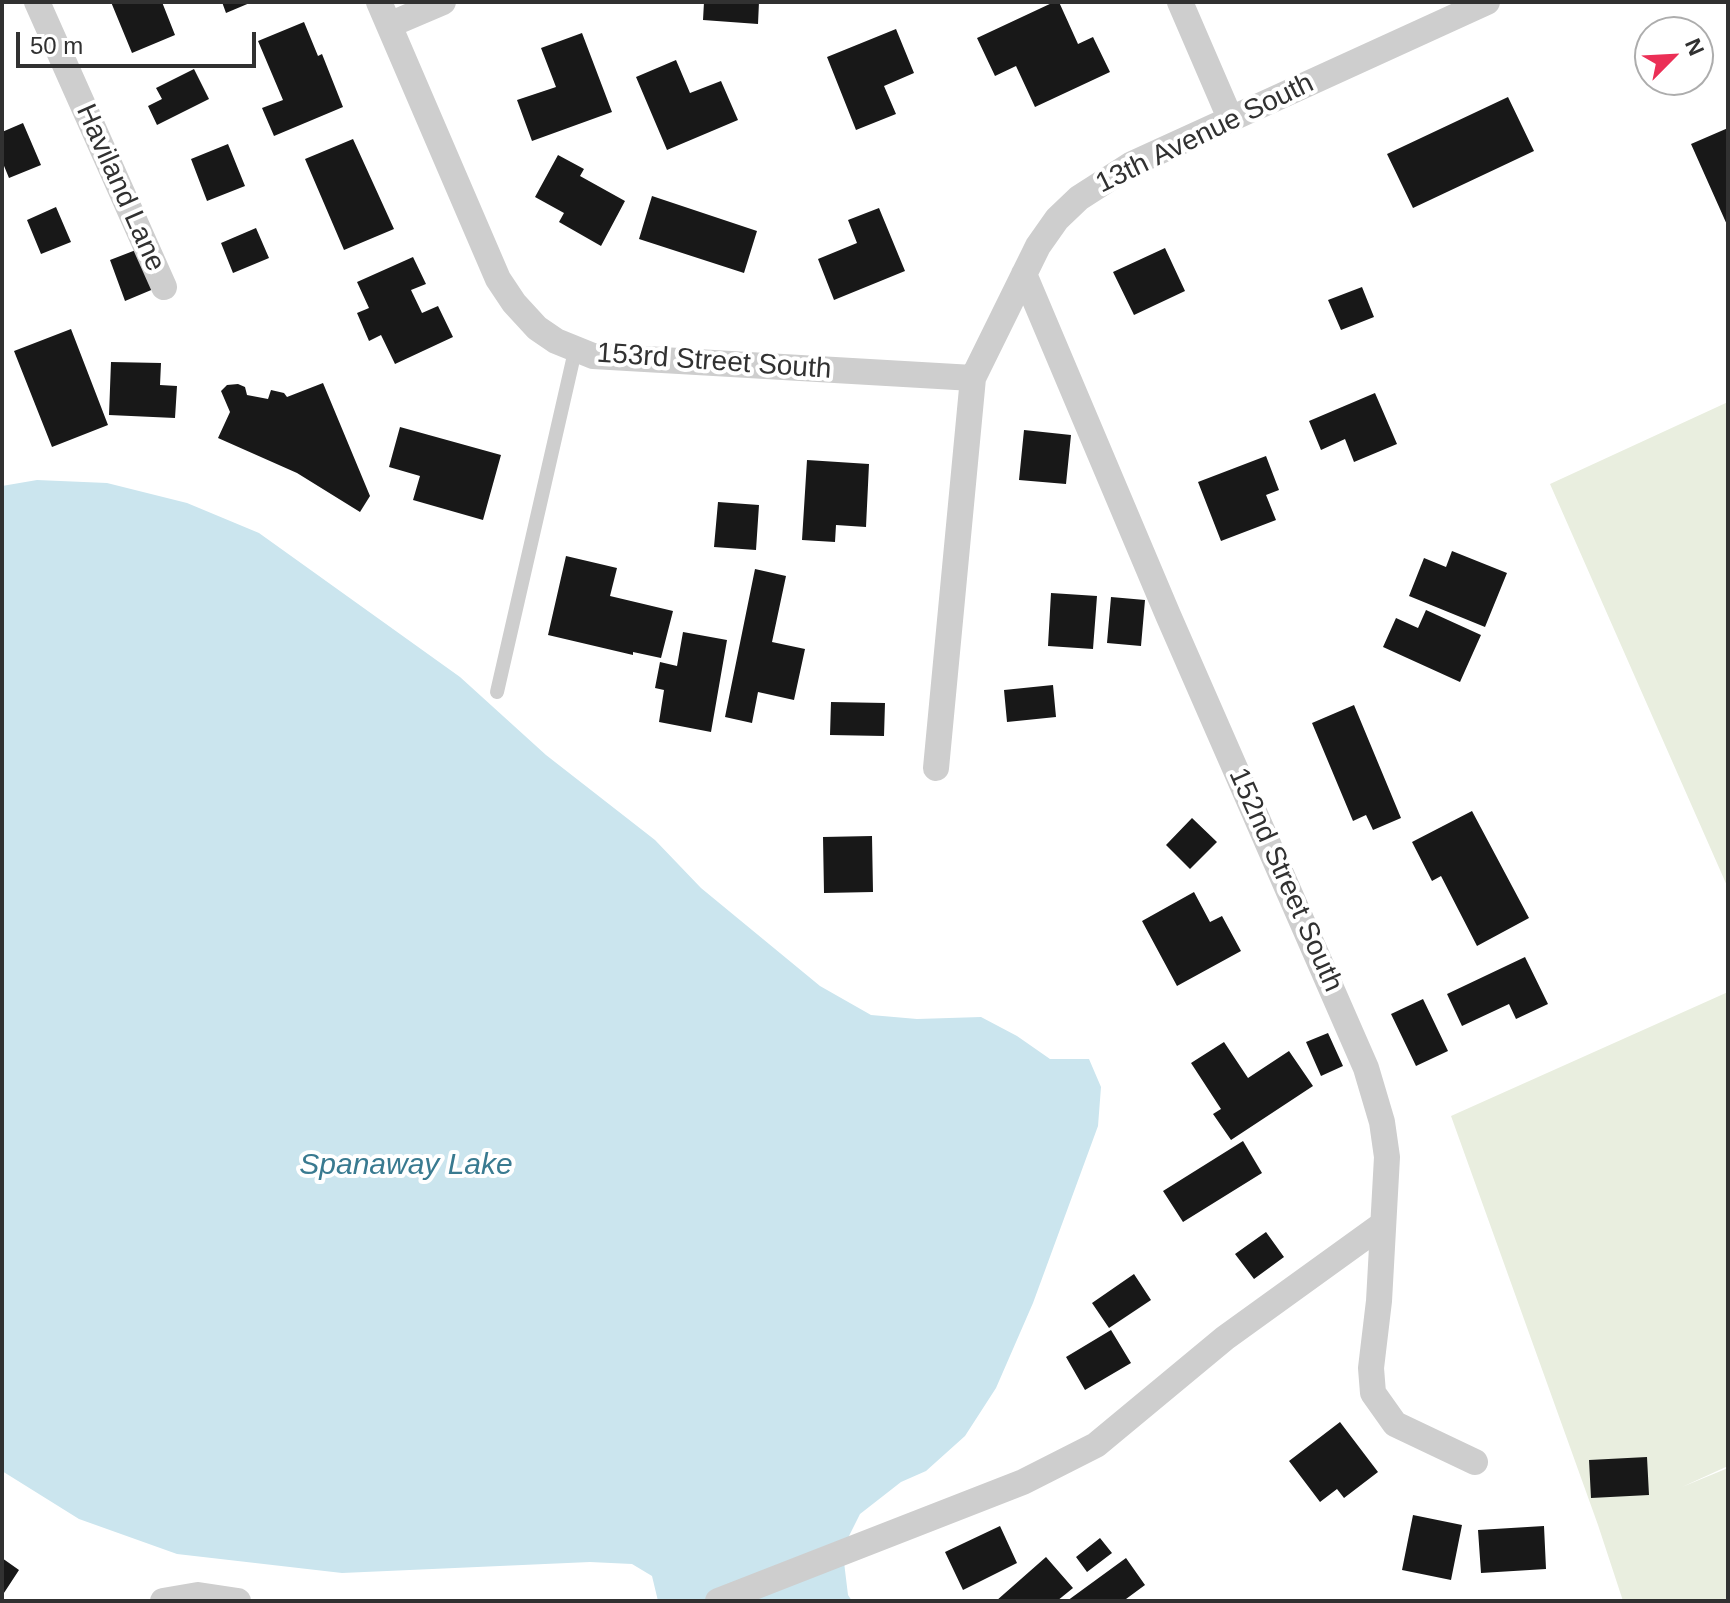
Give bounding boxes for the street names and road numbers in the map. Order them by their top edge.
street label: 13th Avenue South [1091,67,1319,201]
street label: Haviland Lane [68,99,172,277]
street label: 153rd Street South [596,337,832,387]
street label: 152nd Street South [1221,763,1349,997]

